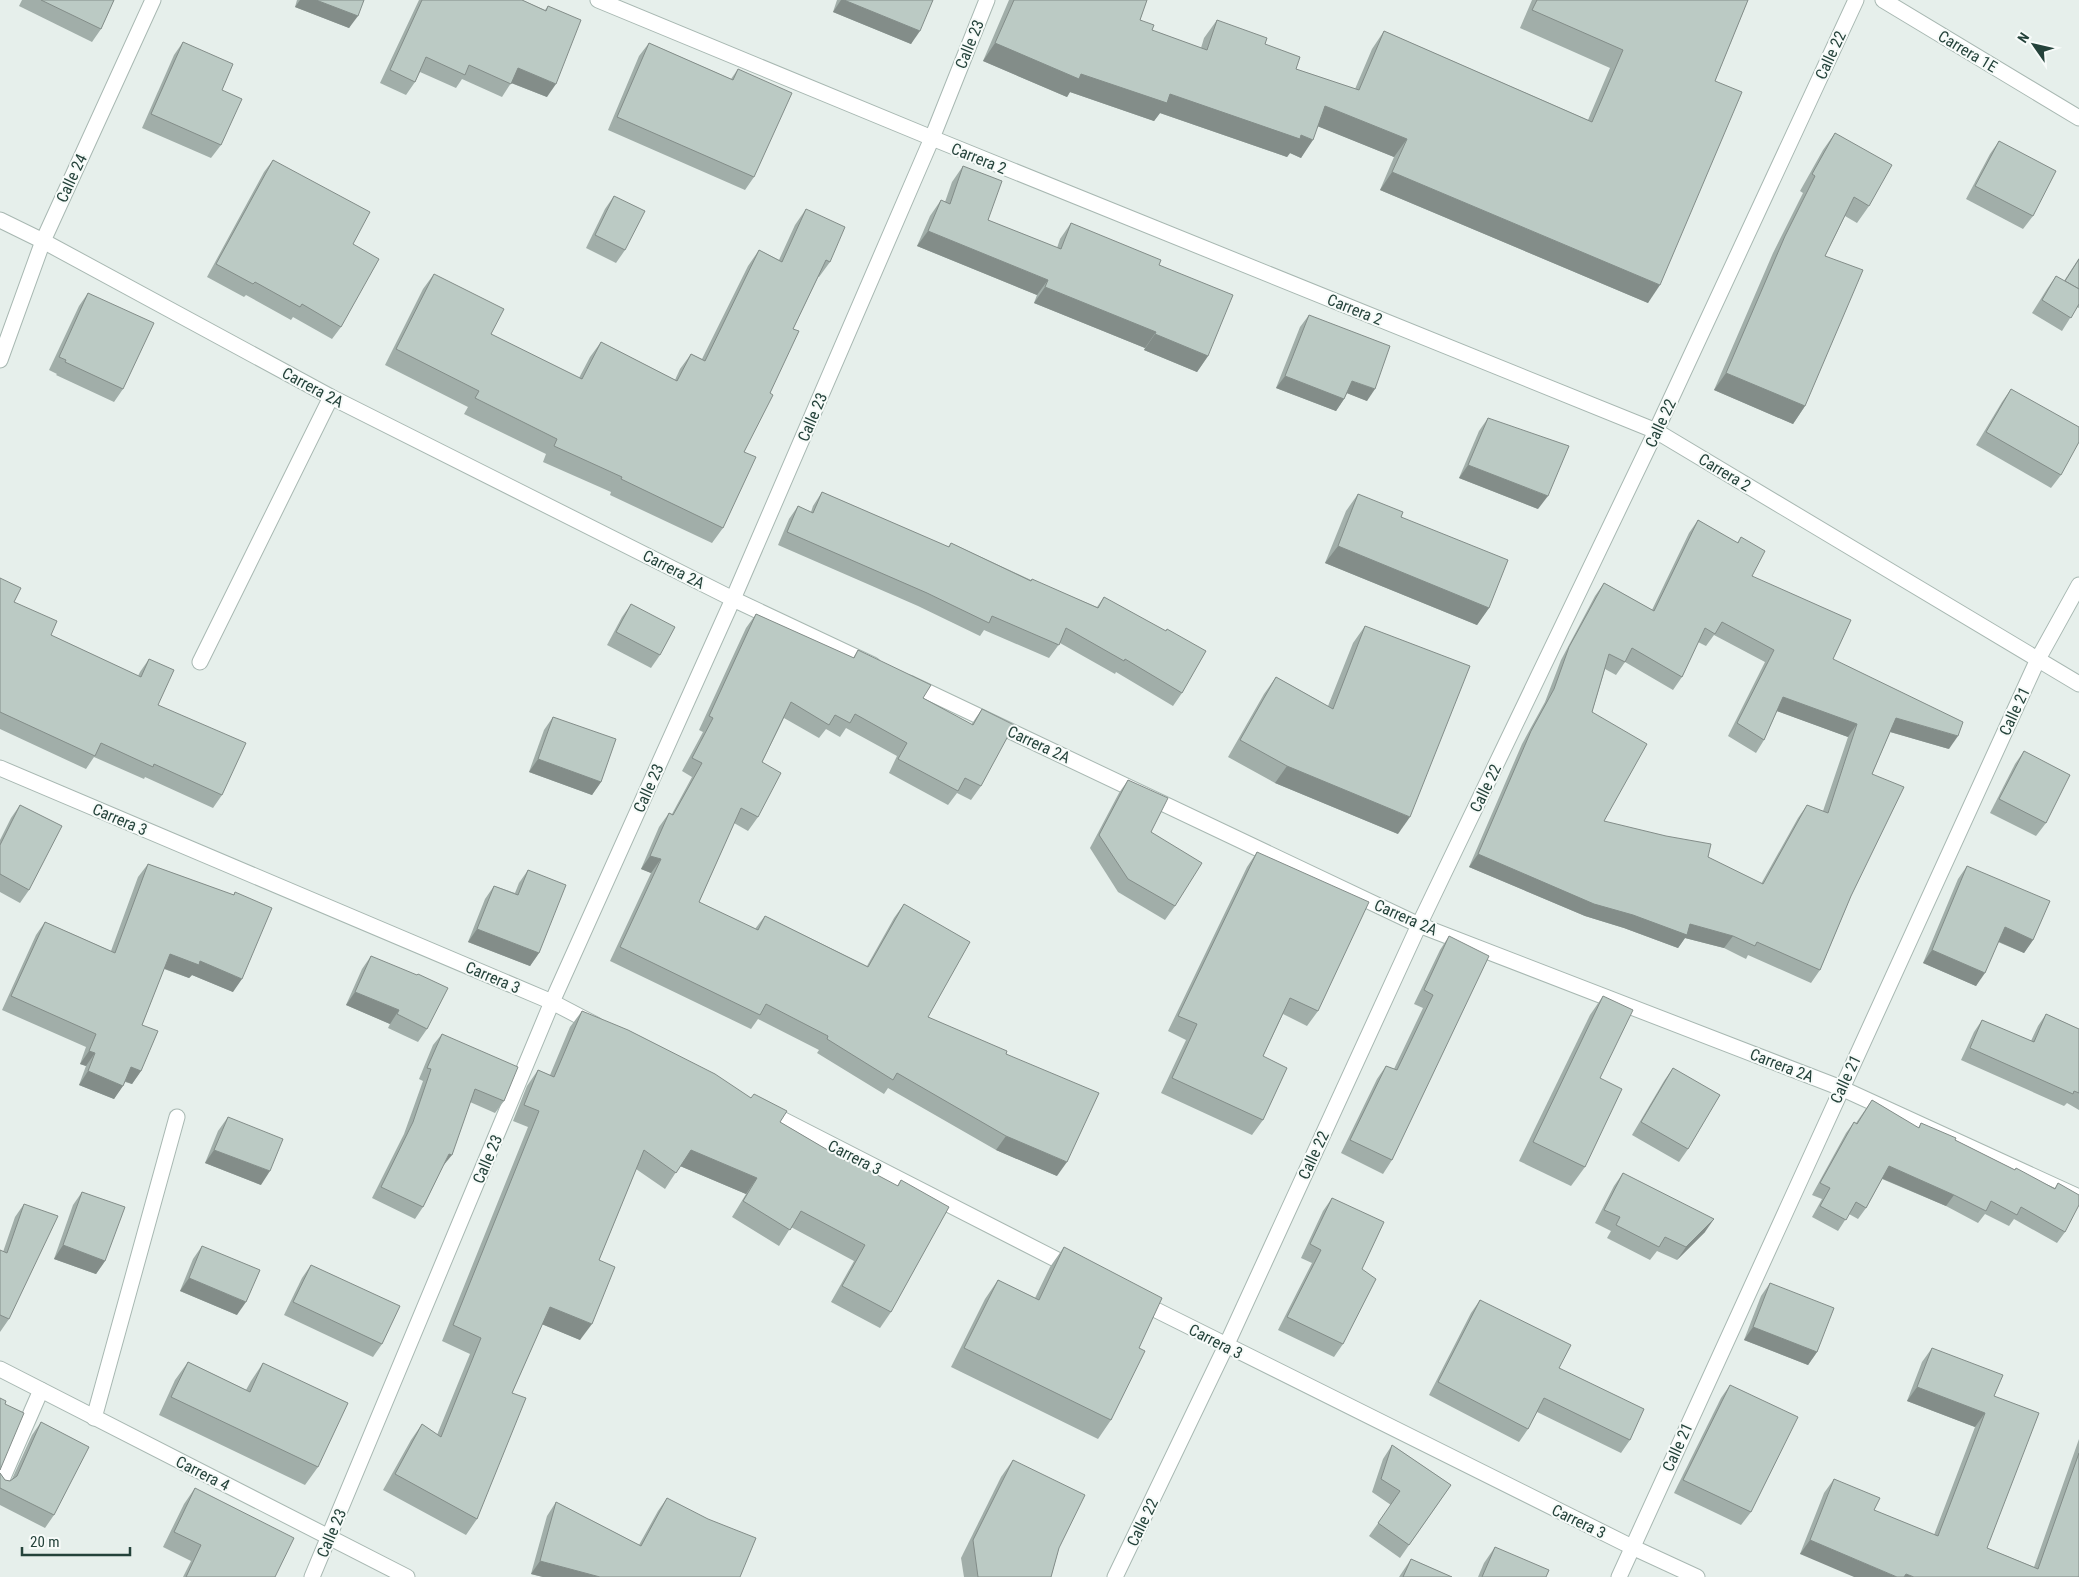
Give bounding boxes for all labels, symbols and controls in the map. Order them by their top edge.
street label: Calle 23 [951,17,988,71]
north arrow [2009,20,2059,70]
street label: Carrera 1E [1935,26,2001,76]
street label: Calle 22 [1811,28,1850,82]
text: N [2014,30,2032,46]
street label: Carrera 2 [949,139,1009,178]
street label: Calle 24 [52,151,91,205]
street label: Carrera 2 [1325,290,1385,329]
street label: Carrera 2A [279,363,347,412]
street label: Calle 23 [794,390,831,444]
street label: Calle 22 [1641,396,1680,450]
street label: Carrera 2 [1695,449,1754,495]
street label: Carrera 2A [640,546,708,593]
street label: Calle 21 [1995,684,2034,738]
street label: Carrera 2A [1004,722,1073,767]
street label: Calle 23 [629,761,668,815]
street label: Calle 22 [1466,761,1505,815]
street label: Carrera 3 [90,799,150,839]
street label: Carrera 2A [1371,895,1440,940]
street label: Carrera 3 [463,957,523,997]
street label: Carrera 2A [1747,1045,1816,1086]
street label: Calle 21 [1826,1052,1865,1106]
street label: Calle 22 [1294,1128,1333,1182]
street label: Calle 23 [469,1132,506,1186]
street label: Carrera 3 [825,1136,885,1179]
street label: Carrera 3 [1186,1320,1246,1363]
street label: Calle 21 [1658,1420,1697,1474]
street label: Carrera 4 [173,1452,233,1495]
street label: Calle 22 [1123,1495,1162,1549]
street label: Carrera 3 [1549,1500,1609,1543]
street label: Calle 23 [313,1506,350,1560]
scale bar [22,1524,130,1556]
text: 20 m [30,1533,60,1551]

